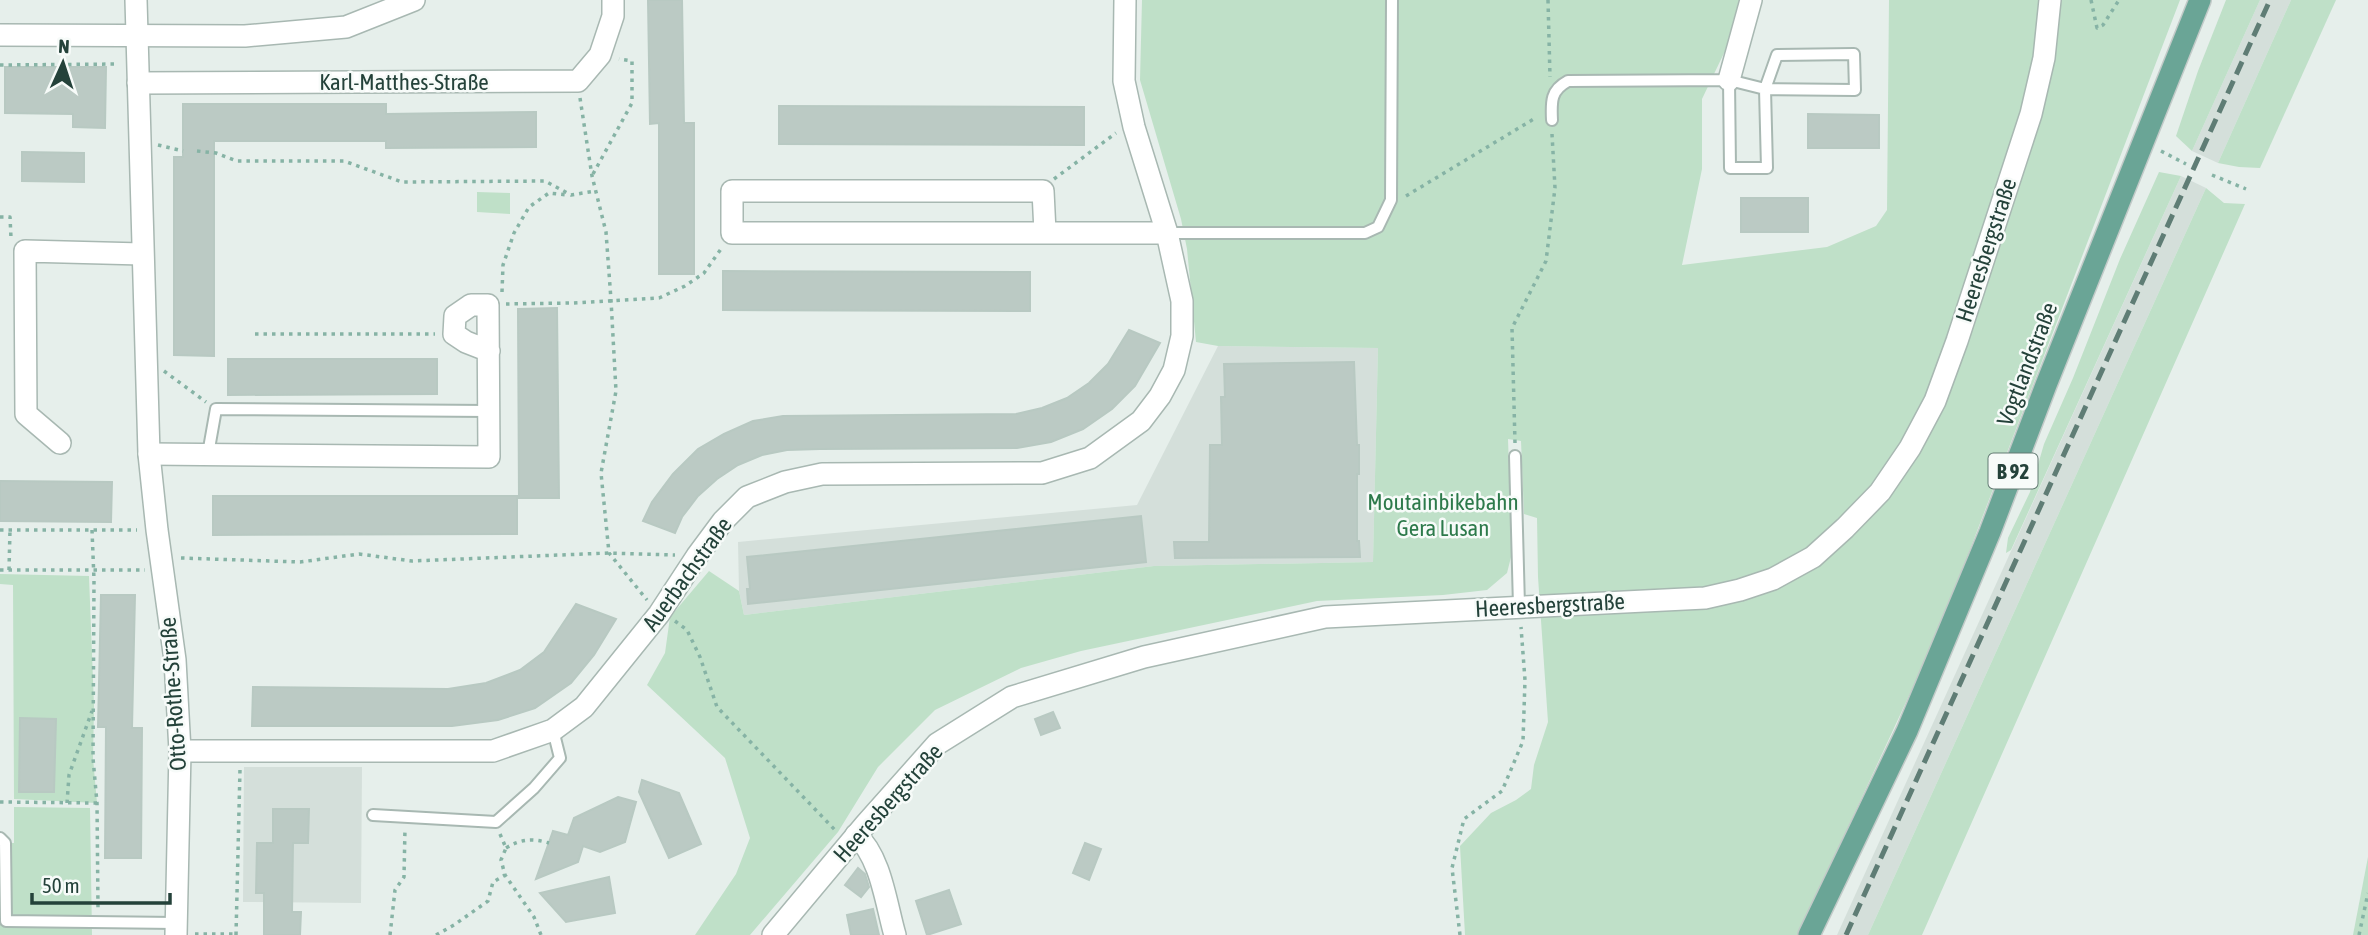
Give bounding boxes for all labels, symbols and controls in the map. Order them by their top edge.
north arrow [28,28,98,98]
text: N [58,35,70,57]
street label: Karl-Matthes-Straße [319,69,489,95]
street label: Heeresbergstraße [1950,175,2022,325]
street label: Vogtlandstraße [1992,299,2062,429]
road number: B 92 [1988,454,2038,489]
park label: Moutainbikebahn Gera Lusan [1367,489,1519,541]
street label: Auerbachstraße [637,512,737,636]
street label: Heeresbergstraße [1475,588,1625,622]
street label: Otto-Rothe-Straße [155,616,191,772]
street label: Heeresbergstraße [828,739,948,867]
scale bar [32,862,170,906]
text: 50 m [42,873,80,897]

